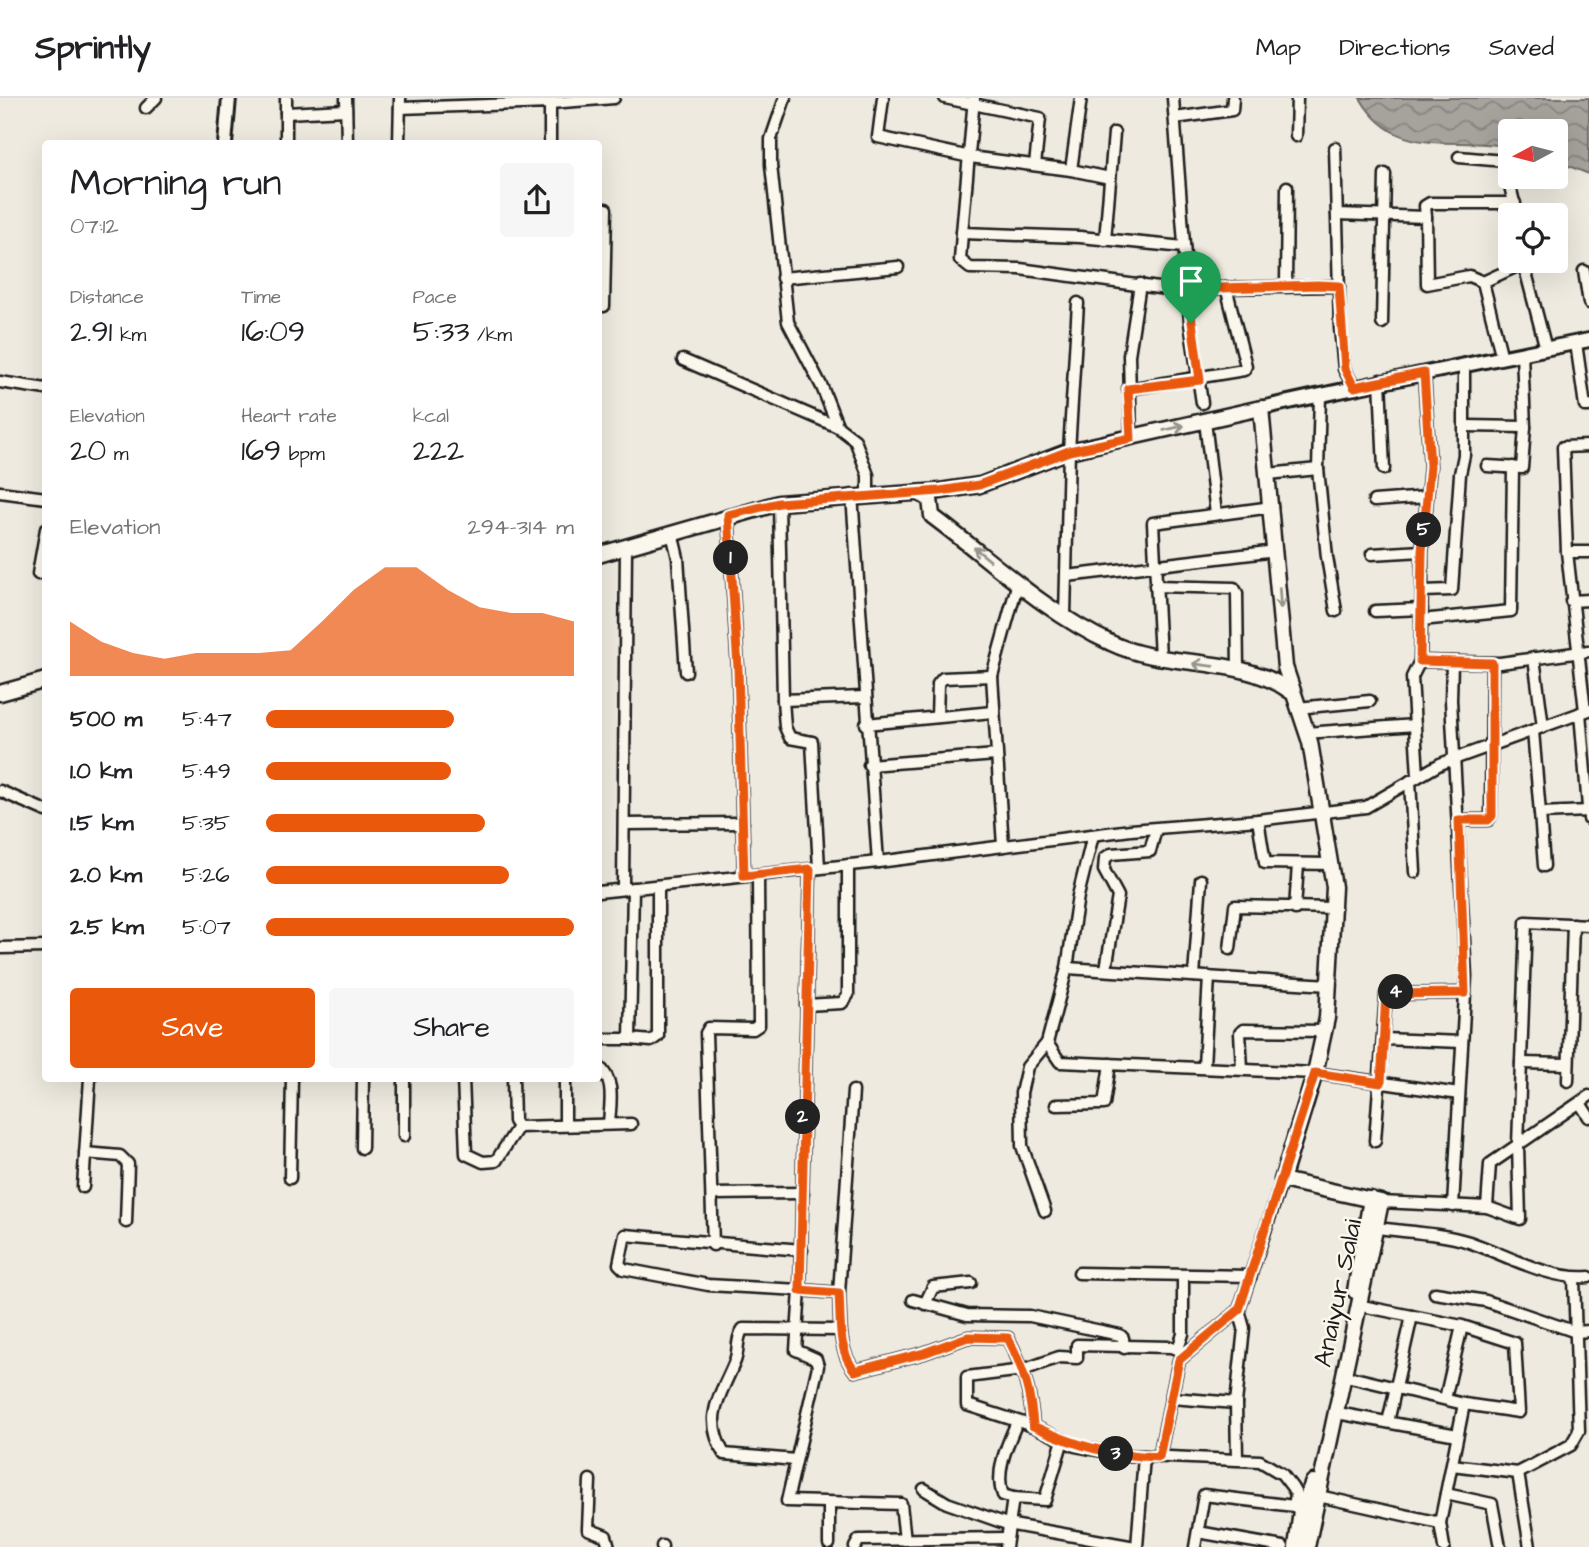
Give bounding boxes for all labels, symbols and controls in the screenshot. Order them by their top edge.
text: Sprintly [35,25,151,71]
text: Map [1256,31,1301,65]
text: Directions [1339,31,1451,65]
text: Saved [1489,31,1554,65]
north arrow [1498,119,1568,189]
map controls [1498,119,1568,273]
text: Morning run [70,158,282,210]
button: share [500,163,574,237]
button: locate [1498,203,1568,273]
text: 07:12 [70,210,119,242]
pin [1161,251,1221,323]
icon: arrive [1172,262,1210,300]
text: Distance [70,284,144,311]
text: Time [241,284,281,311]
text: Pace [413,284,457,311]
text: 2.91 [70,311,112,353]
text: 16:09 [241,311,305,353]
text: 5:33 [413,311,469,353]
text: km [112,322,146,349]
text: /km [469,322,512,349]
text: Elevation [70,403,145,430]
text: Heart rate [241,403,337,430]
text: kcal [413,403,449,430]
one-way arrow [1162,421,1185,434]
text: 20 [70,430,106,472]
text: 169 [241,430,281,472]
text: 222 [413,430,464,472]
text: m [106,441,129,468]
text: bpm [281,441,325,468]
text: Elevation [70,511,161,543]
text: 294–314 m [468,511,574,543]
pin: 5 [1406,512,1442,548]
text: 5 [1417,516,1430,543]
pin: 1 [714,540,748,575]
text: 1 [729,544,732,571]
one-way arrow [973,546,991,562]
one-way arrow [1274,586,1287,609]
one-way arrow [1192,658,1215,671]
text: 500 m [70,703,142,735]
text: 5:47 [182,703,232,735]
text: 1.0 km [70,755,132,787]
text: 5:49 [182,755,231,787]
text: 1.5 km [70,807,134,839]
text: 5:35 [182,807,230,839]
text: 2.0 km [70,859,142,891]
text: 5:26 [182,859,230,891]
text: 2.5 km [70,911,144,943]
text: 5:07 [182,911,231,943]
pin: 4 [1378,974,1414,1010]
text: 4 [1389,978,1402,1005]
button: Save [70,988,315,1068]
button: Share [329,988,574,1068]
pin: 2 [786,1100,820,1134]
text: 2 [797,1103,808,1130]
street label: Anaiyur Salai [1305,1216,1373,1371]
pin: 3 [1098,1436,1134,1472]
text: 3 [1111,1440,1120,1467]

